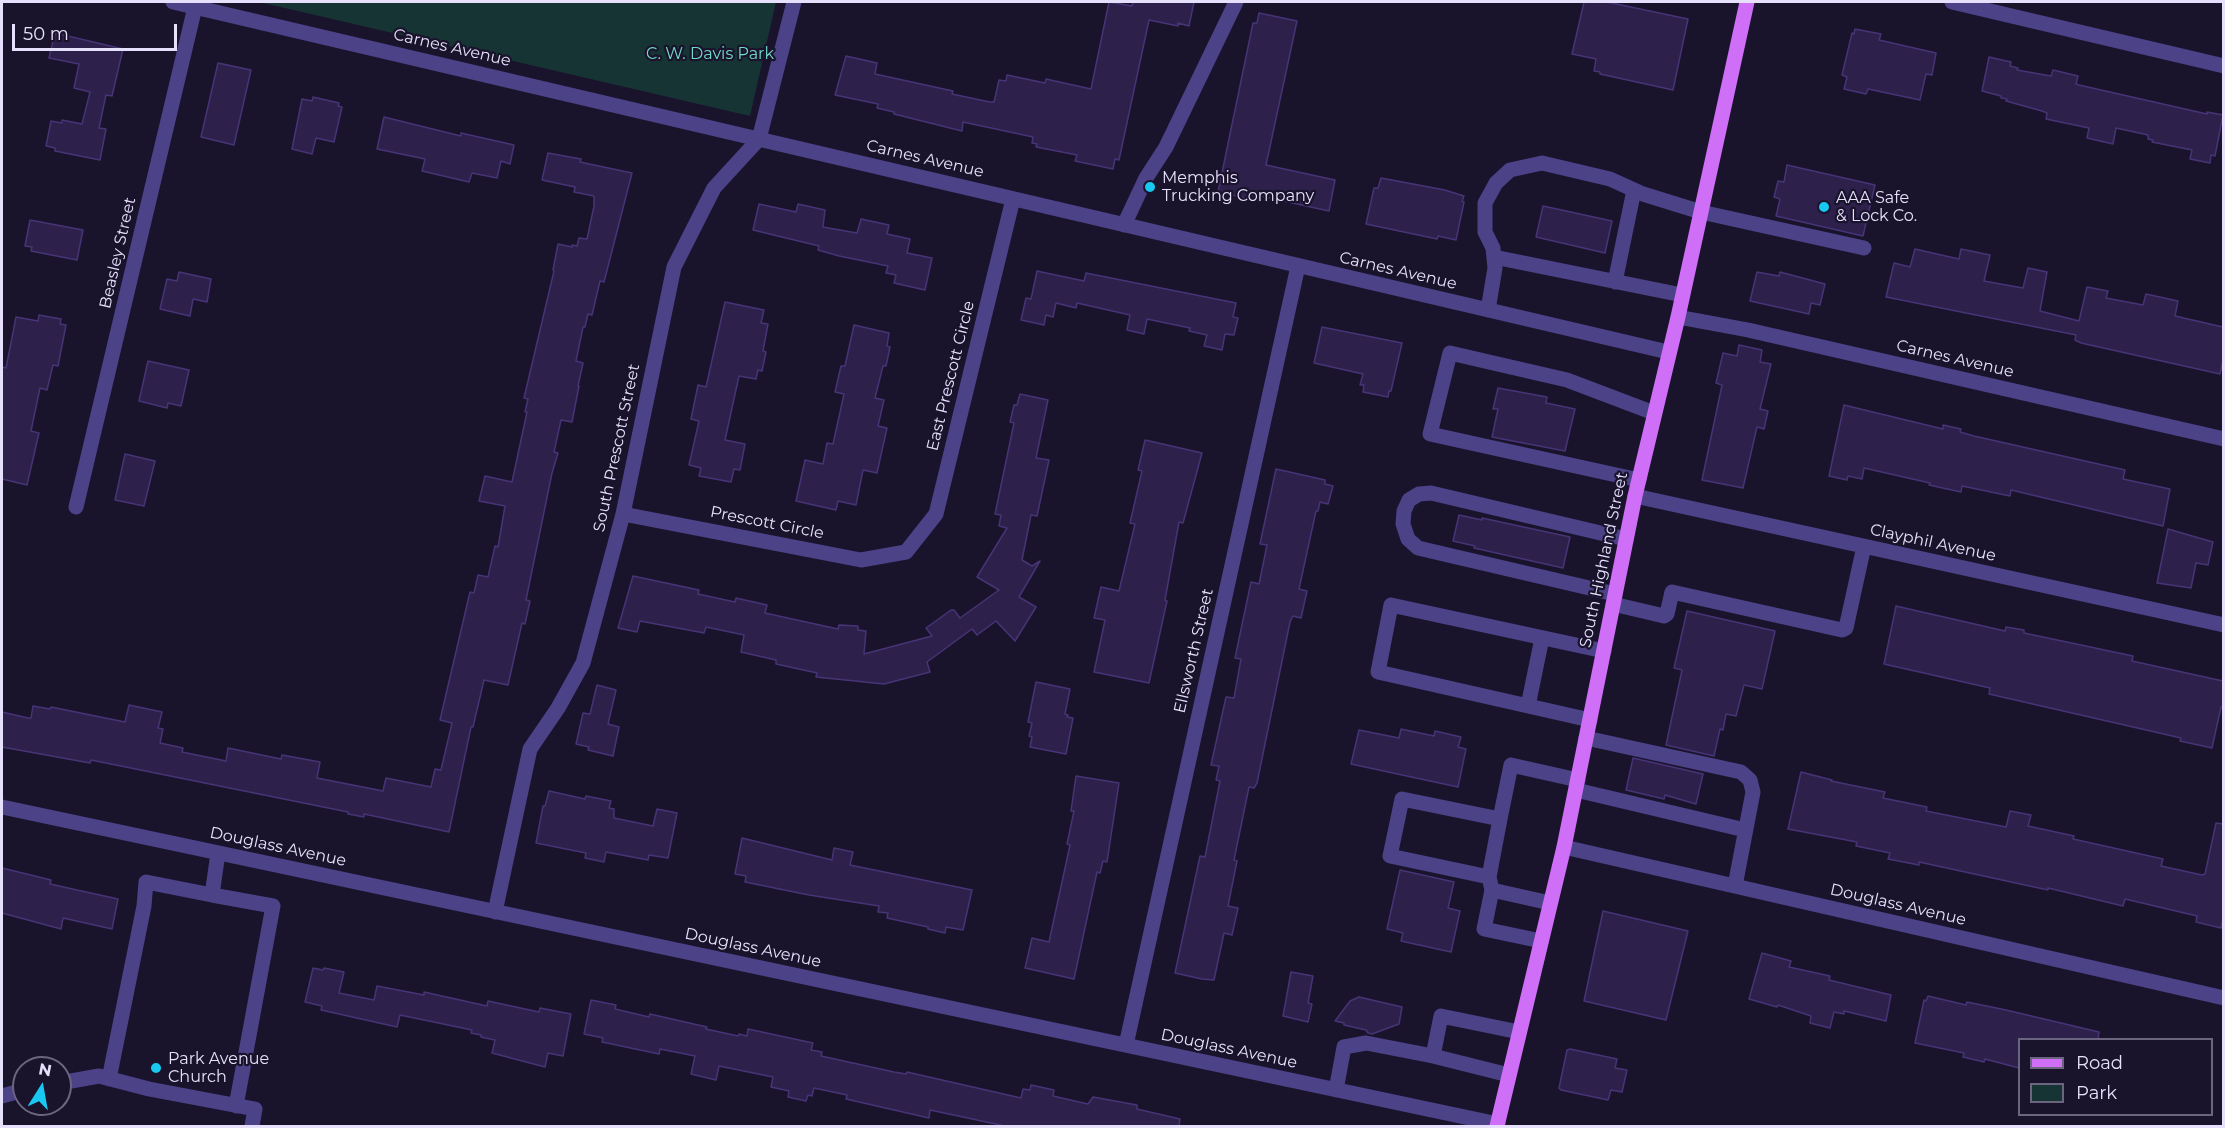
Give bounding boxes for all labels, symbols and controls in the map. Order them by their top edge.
scale bar [15,12,180,50]
text: 50 m [23,23,69,45]
street label: Carnes Avenue [391,25,513,71]
park label: C. W. Davis Park [646,44,774,64]
street label: Carnes Avenue [864,136,986,182]
place label: Memphis Trucking Company [1162,168,1314,206]
marker: Memphis Trucking Company [1143,180,1157,194]
place label: AAA Safe & Lock Co. [1836,188,1917,226]
street label: Beasley Street [96,195,140,311]
marker: AAA Safe & Lock Co. [1817,200,1831,214]
street label: Carnes Avenue [1337,248,1459,294]
street label: East Prescott Circle [923,299,979,453]
street label: Carnes Avenue [1894,336,2016,382]
street label: South Prescott Street [590,362,644,534]
street label: South Highland Street [1576,470,1632,650]
street label: Prescott Circle [709,503,825,543]
street label: Clayphil Avenue [1868,520,1998,566]
street label: Ellsworth Street [1170,587,1218,715]
street label: Douglass Avenue [208,823,348,871]
street label: Douglass Avenue [1828,880,1968,930]
street label: Douglass Avenue [683,924,823,972]
street label: Douglass Avenue [1159,1025,1299,1073]
legend [2018,1038,2213,1116]
place label: Park Avenue Church [168,1049,269,1087]
text: Road [2076,1052,2123,1074]
north arrow [12,1056,72,1116]
text: N [37,1059,53,1080]
marker: Park Avenue Church [149,1061,163,1075]
text: Park [2076,1082,2117,1104]

